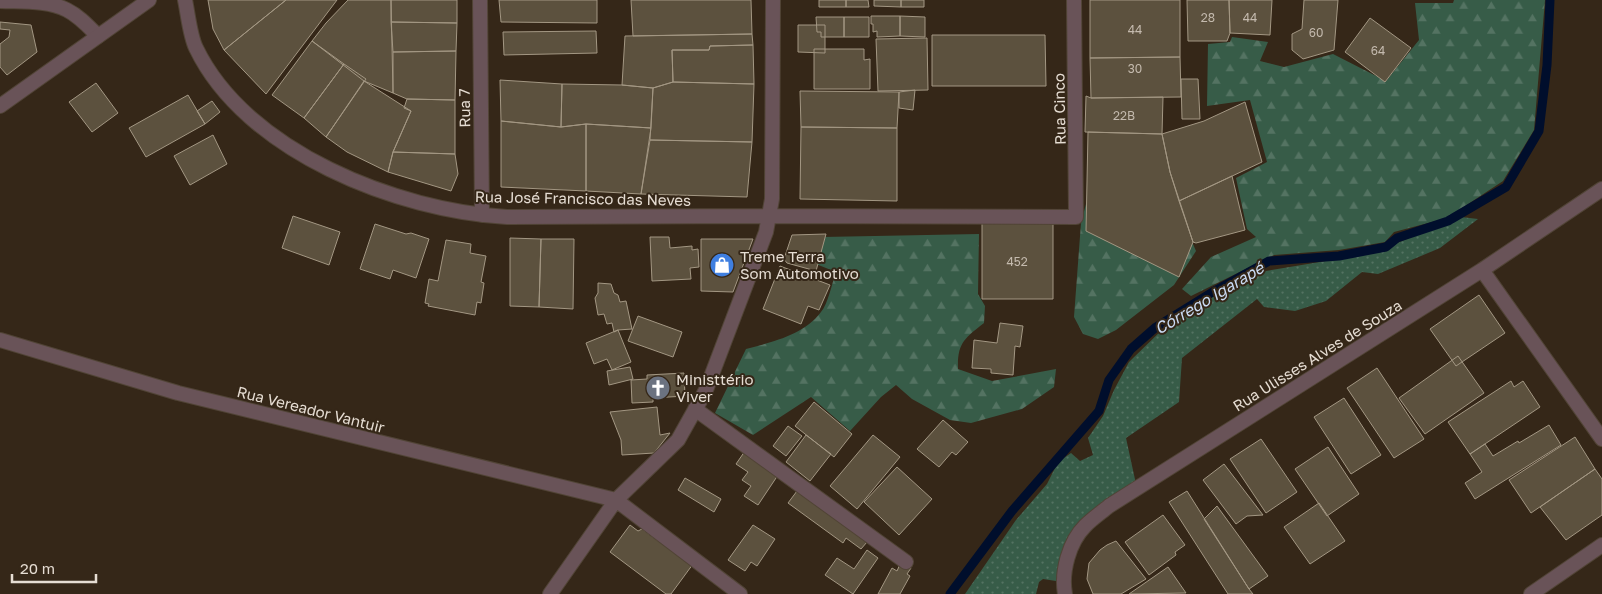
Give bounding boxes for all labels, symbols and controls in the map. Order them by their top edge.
house number: 28 [1201,10,1215,25]
house number: 44 [1243,10,1257,25]
house number: 44 [1128,22,1142,37]
house number: 60 [1309,25,1323,40]
house number: 64 [1371,43,1385,58]
house number: 30 [1128,61,1142,76]
street label: Rua Cinco [1049,73,1069,145]
street label: Rua 7 [455,88,473,128]
house number: 22B [1113,108,1135,123]
street label: Rua José Francisco das Neves [475,187,691,209]
place label: Treme Terra Som Automotivo [740,247,859,282]
shop icon: Treme Terra Som Automotivo [709,252,735,278]
house number: 452 [1006,254,1028,269]
water label: Córrego Igarapé [1151,257,1269,338]
street label: Rua Ulisses Alves de Souza [1229,296,1405,414]
place label: Ministtério Viver [676,370,754,405]
church icon: Ministtério Viver [645,375,671,401]
street label: Rua Vereador Vantuir [235,382,387,436]
scale bar [12,552,96,584]
text: 20 m [20,559,55,577]

